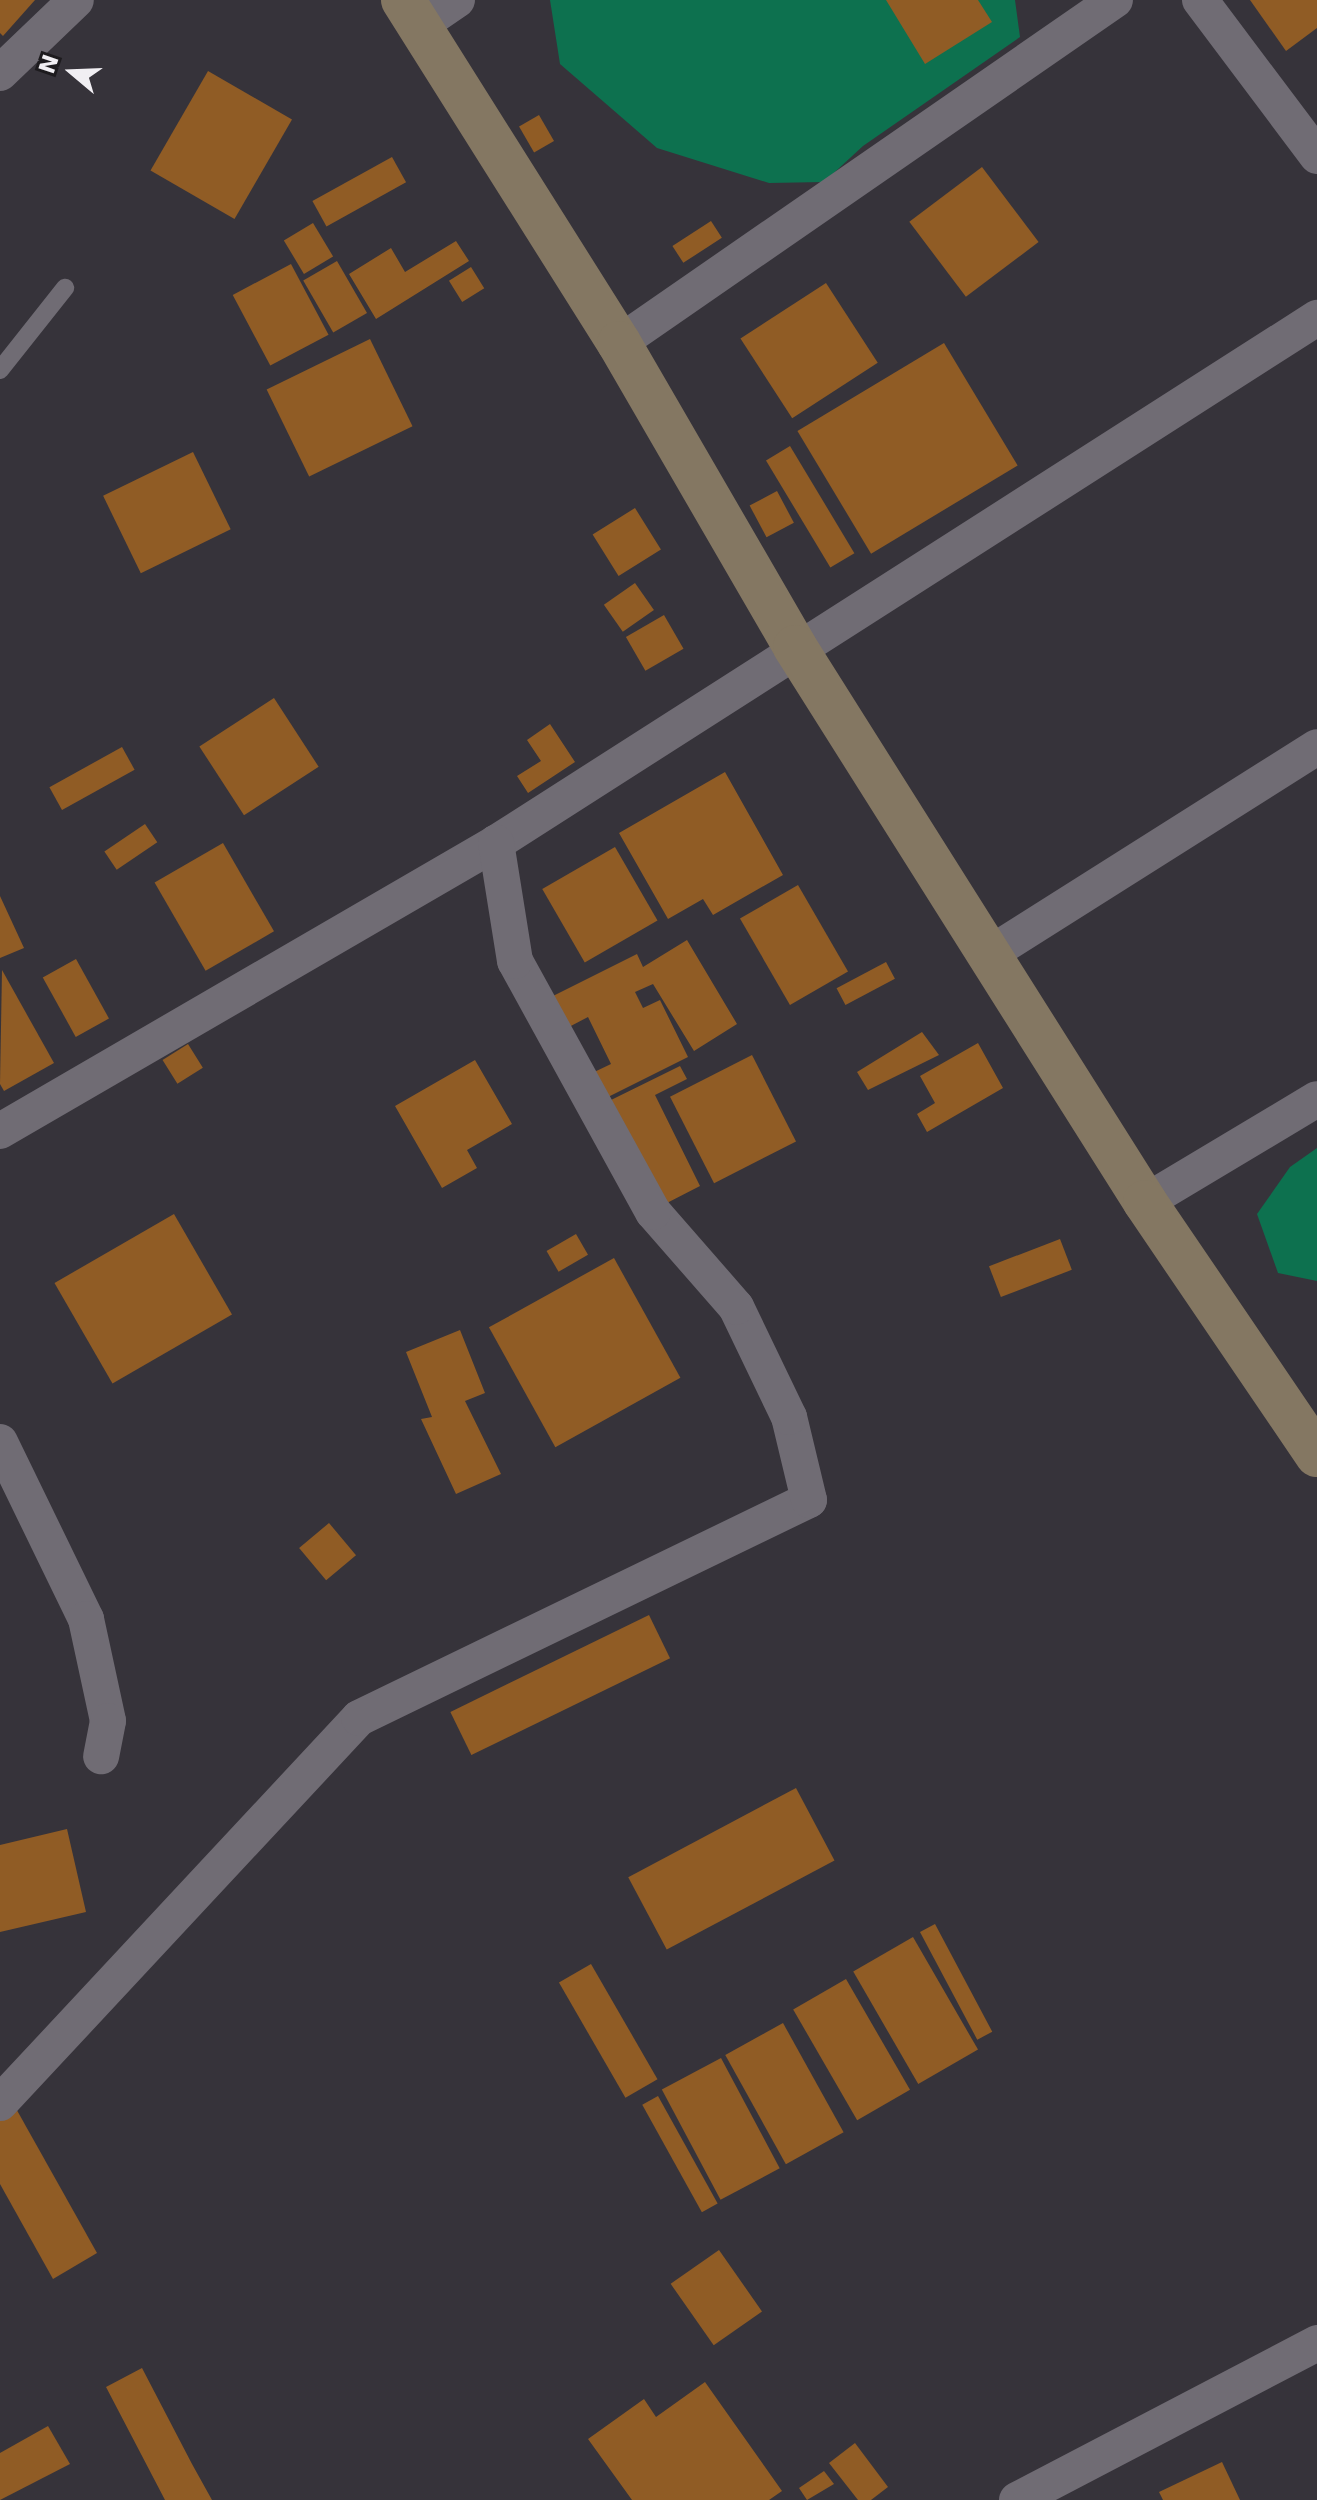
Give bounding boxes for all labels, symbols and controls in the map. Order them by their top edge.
north arrow [32,32,112,112]
text: N [34,51,64,77]

